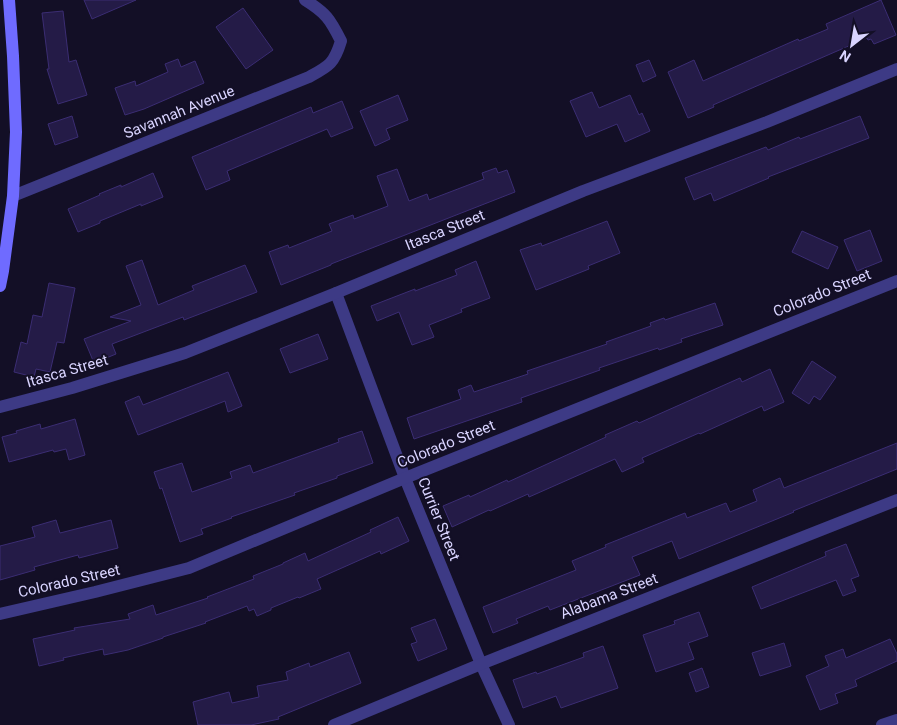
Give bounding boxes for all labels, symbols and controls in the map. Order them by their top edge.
north arrow [827,20,877,70]
text: N [837,47,854,66]
street label: Savannah Avenue [121,82,237,142]
street label: Itasca Street [403,206,487,254]
street label: Colorado Street [771,265,874,321]
street label: Itasca Street [24,351,110,391]
street label: Colorado Street [395,416,498,472]
street label: Currier Street [414,475,464,563]
street label: Colorado Street [16,561,122,601]
street label: Alabama Street [558,569,660,623]

